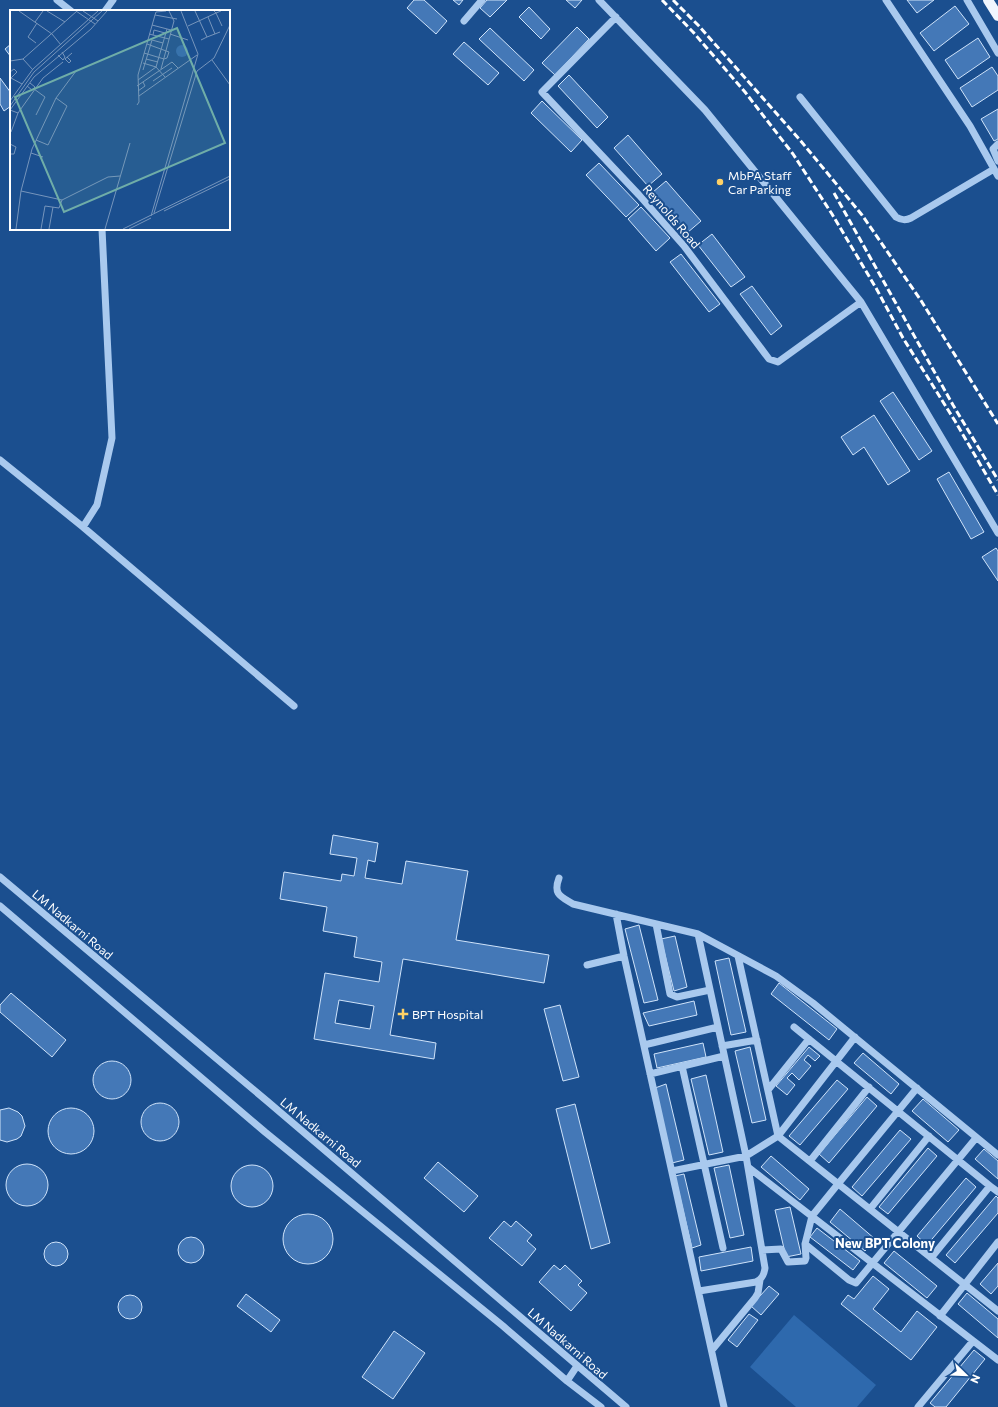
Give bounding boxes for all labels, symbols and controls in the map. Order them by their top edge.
inset map [10,10,230,230]
place label: MbPA Staff Car Parking [728,168,792,196]
marker: MbPA Staff Car Parking [715,177,725,187]
street label: Reynolds Road [641,181,704,251]
street label: LM Nadkarni Road [30,886,116,962]
place label: BPT Hospital [412,1007,483,1021]
marker: BPT Hospital [397,1008,409,1020]
street label: LM Nadkarni Road [278,1094,364,1170]
district label: New BPT Colony [835,1235,935,1251]
street label: LM Nadkarni Road [525,1305,611,1381]
north arrow [946,1355,986,1395]
text: N [968,1373,983,1385]

